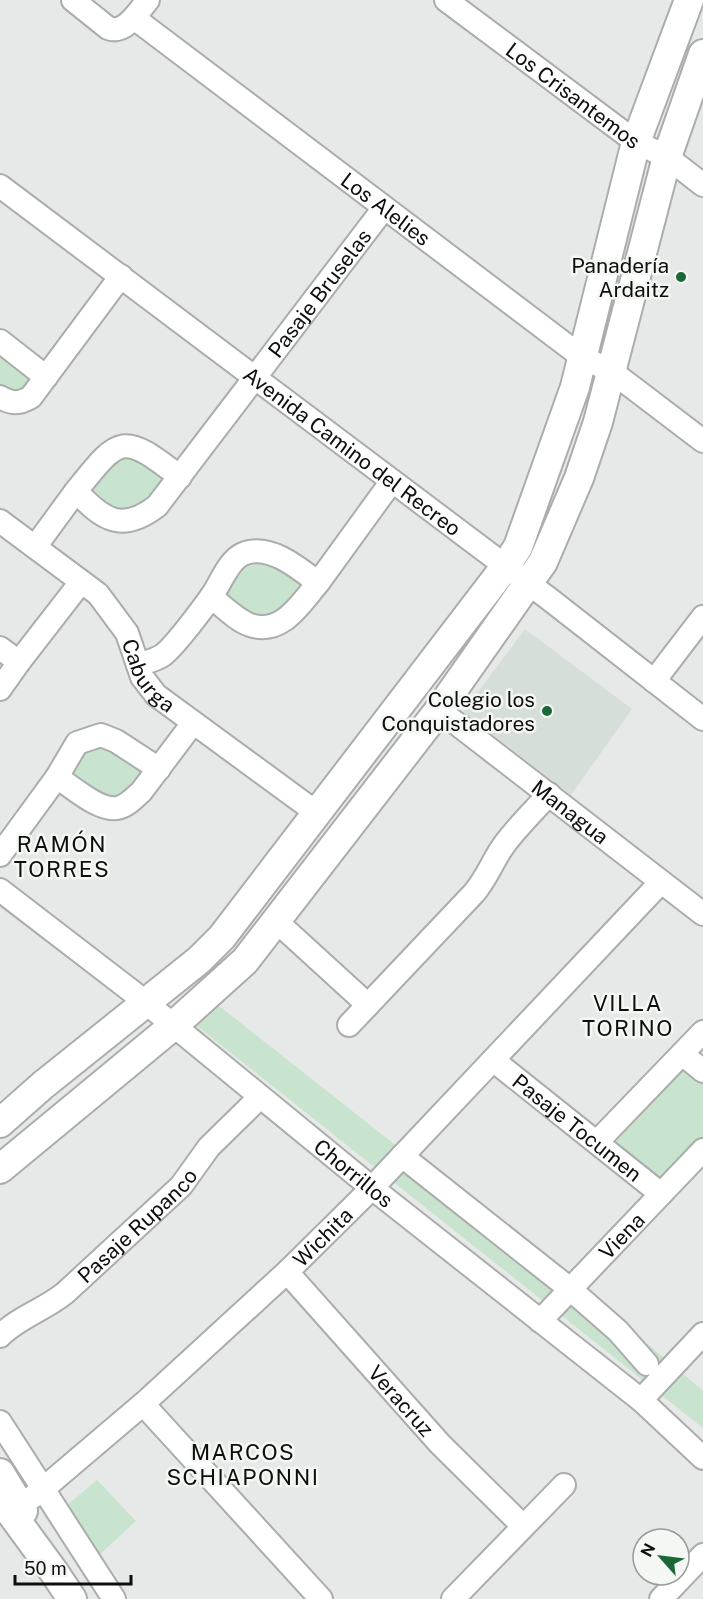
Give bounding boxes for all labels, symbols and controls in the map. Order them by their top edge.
street label: Los Crisantemos [501,37,646,154]
street label: Los Alelies [336,167,436,251]
street label: Pasaje Bruselas [262,224,376,362]
place label: Panadería Ardaitz [571,253,669,302]
marker: Panadería Ardaitz [674,270,688,284]
street label: Avenida Camino del Recreo [239,361,466,541]
street label: Caburga [117,635,180,717]
place label: Colegio los Conquistadores [382,687,535,736]
marker: Colegio los Conquistadores [540,704,554,718]
street label: Managua [527,774,614,849]
district label: RAMÓN TORRES [14,830,110,882]
district label: VILLA TORINO [582,990,674,1041]
street label: Pasaje Tocumen [508,1068,647,1186]
street label: Chorrillos [309,1133,398,1212]
street label: Pasaje Rupanco [72,1164,202,1288]
street label: Wichita [288,1202,358,1272]
street label: Viena [593,1207,649,1264]
street label: Veracruz [363,1360,439,1441]
district label: MARCOS SCHIAPONNI [167,1439,319,1490]
north arrow [631,1527,691,1587]
text: N [637,1540,660,1560]
scale bar [15,1548,130,1586]
text: 50 m [24,1558,67,1579]

